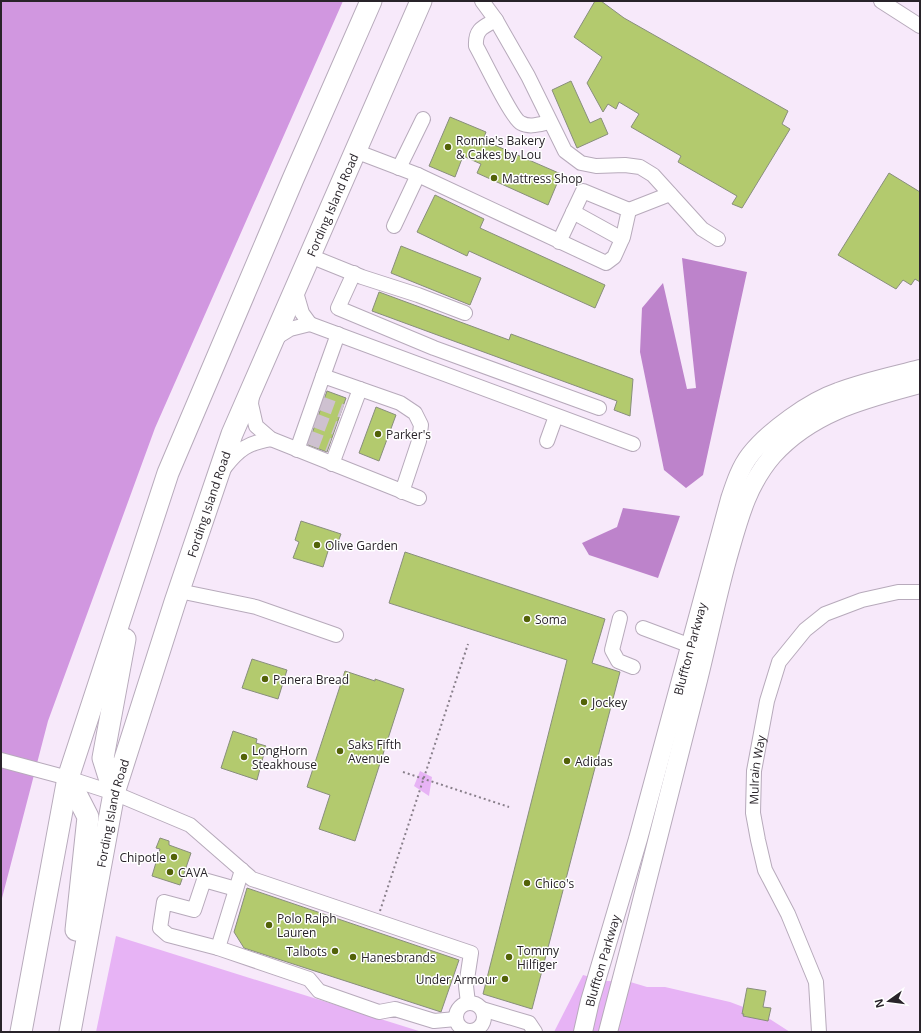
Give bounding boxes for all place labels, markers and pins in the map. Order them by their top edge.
place label: Ronnie's Bakery & Cakes by Lou [456,132,546,163]
marker: Ronnie's Bakery & Cakes by Lou [443,142,453,152]
place label: Mattress Shop [502,170,583,187]
marker: Mattress Shop [489,173,499,183]
place label: Parker's [386,426,431,443]
marker: Parker's [373,429,383,439]
place label: Olive Garden [325,537,398,554]
marker: Olive Garden [312,540,322,550]
place label: Soma [535,611,567,628]
marker: Soma [522,614,532,624]
place label: Panera Bread [273,671,349,688]
marker: Panera Bread [260,674,270,684]
place label: Jockey [591,694,628,711]
marker: Jockey [579,697,589,707]
place label: Saks Fifth Avenue [348,736,401,767]
place label: LongHorn Steakhouse [252,742,317,773]
marker: Saks Fifth Avenue [335,746,345,756]
marker: LongHorn Steakhouse [239,752,249,762]
place label: Adidas [575,753,613,770]
marker: Adidas [562,756,572,766]
place label: Chipotle [119,849,166,866]
marker: Chipotle [169,852,179,862]
place label: CAVA [178,864,208,881]
marker: CAVA [165,867,175,877]
place label: Chico's [535,875,575,892]
marker: Chico's [522,878,532,888]
place label: Polo Ralph Lauren [277,910,337,941]
marker: Polo Ralph Lauren [264,920,274,930]
place label: Tommy Hilfiger [517,942,560,973]
place label: Talbots [286,943,327,960]
marker: Talbots [330,946,340,956]
place label: Hanesbrands [361,949,436,966]
marker: Hanesbrands [348,952,358,962]
marker: Tommy Hilfiger [504,952,514,962]
place label: Under Armour [416,971,497,988]
marker: Under Armour [500,974,510,984]

